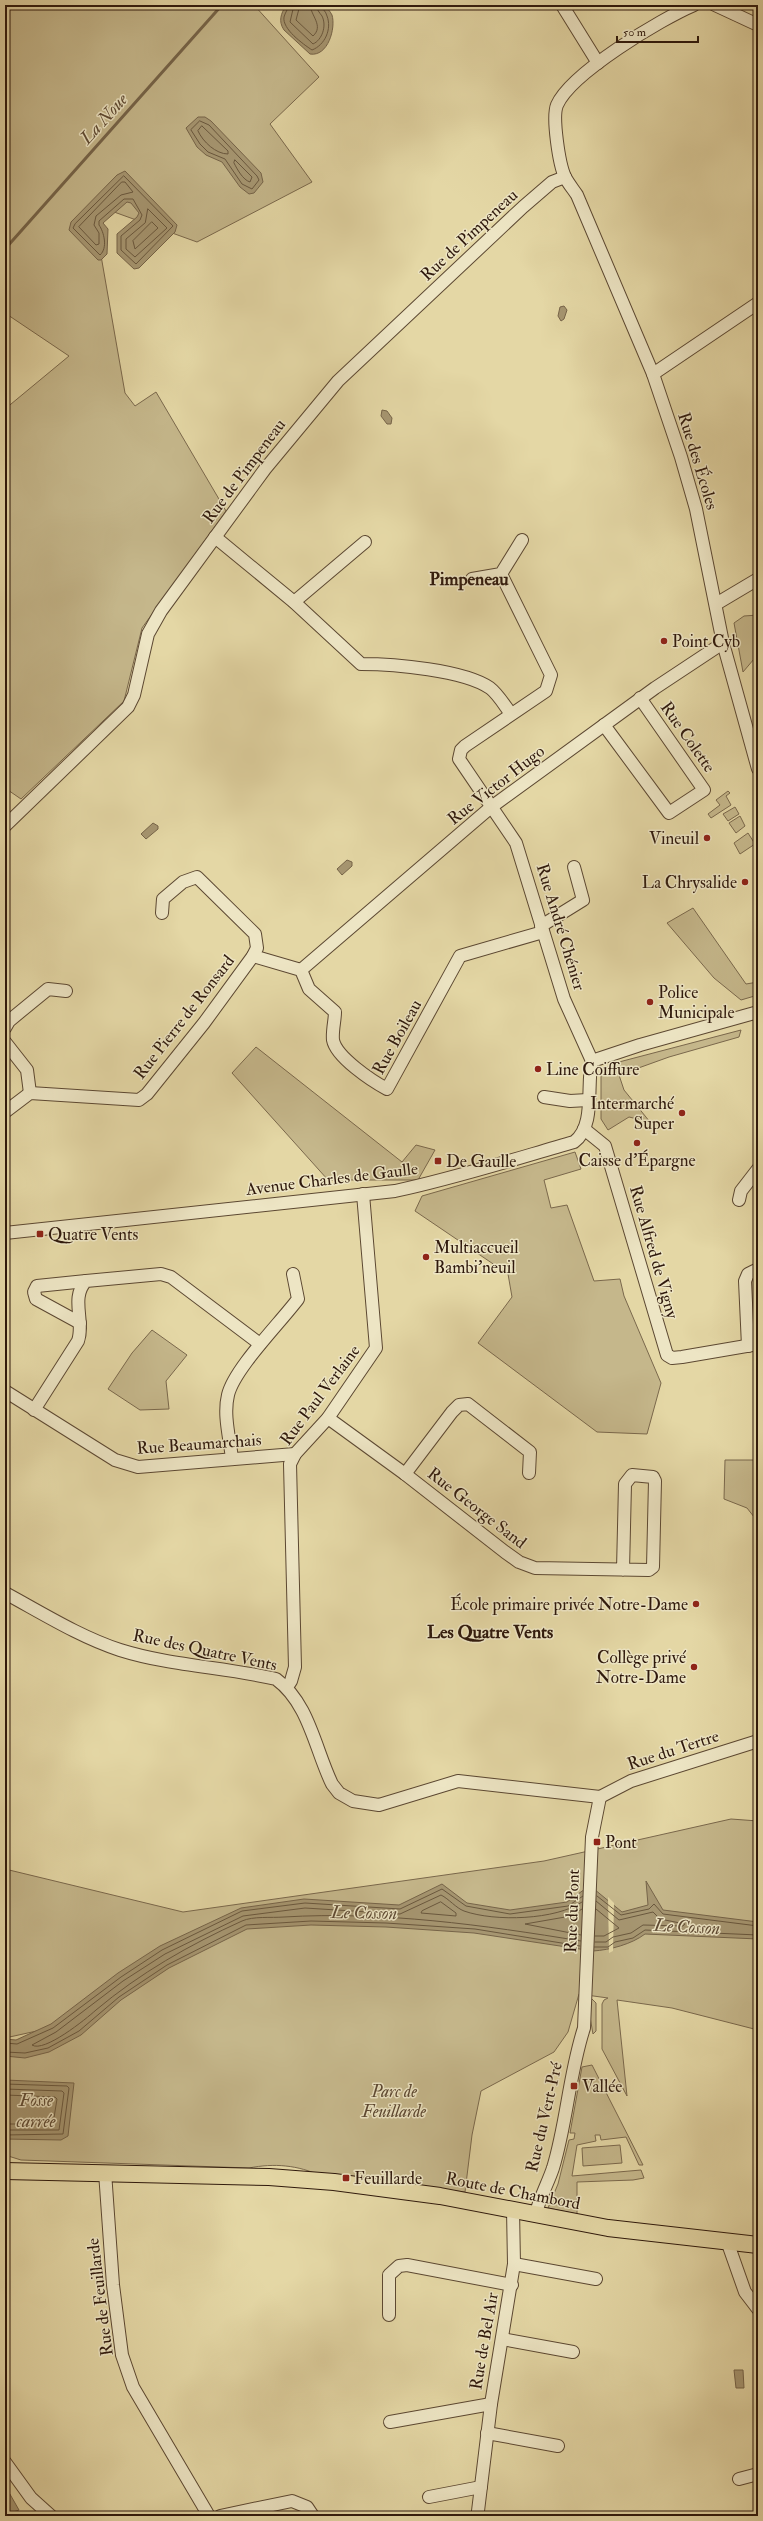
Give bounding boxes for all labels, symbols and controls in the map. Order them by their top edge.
scale bar [617,18,698,44]
text: 50 m [623,25,647,40]
water label: La Noue [74,88,134,150]
street label: Rue de Pimpeneau [416,184,523,286]
street label: Rue des Écoles [673,409,724,512]
street label: Rue de Pimpeneau [198,414,291,528]
district label: Pimpeneau [429,568,509,591]
place label: Point Cyb [672,631,740,653]
marker: Point Cyb [659,636,669,646]
street label: Rue Colette [656,698,720,776]
street label: Rue Victor Hugo [443,741,549,829]
place label: Vineuil [649,828,700,849]
marker: Vineuil [702,833,712,843]
street label: Rue André Chénier [532,861,590,994]
place label: La Chrysalide [642,872,737,894]
marker: La Chrysalide [740,877,750,887]
street label: Rue Pierre de Ronsard [129,950,239,1083]
place label: Police Municipale [658,982,735,1024]
street label: Rue Boileau [368,996,426,1078]
marker: Police Municipale [645,997,655,1007]
place label: Line Coiffure [546,1059,639,1080]
marker: Line Coiffure [533,1064,543,1074]
place label: Intermarché Super [590,1093,675,1135]
marker: Intermarché Super [677,1108,687,1118]
marker: Caisse d'Épargne [632,1138,642,1148]
place label: Caisse d'Épargne [578,1149,696,1172]
place label: De Gaulle [446,1151,516,1172]
marker: De Gaulle [433,1156,443,1166]
street label: Avenue Charles de Gaulle [244,1158,419,1200]
street label: Rue Alfred de Vigny [624,1183,683,1322]
place label: Quatre Vents [48,1224,139,1245]
marker: Quatre Vents [35,1229,45,1239]
place label: Multiaccueil Bambi'neuil [434,1237,519,1278]
marker: Multiaccueil Bambi'neuil [421,1252,431,1262]
street label: Rue Paul Verlaine [275,1341,365,1449]
street label: Rue Beaumarchais [136,1429,262,1459]
street label: Rue George Sand [423,1463,531,1554]
place label: École primaire privée Notre-Dame [450,1593,688,1616]
marker: École primaire privée Notre-Dame [691,1599,701,1609]
district label: Les Quatre Vents [427,1621,553,1644]
street label: Rue des Quatre Vents [131,1624,279,1676]
place label: Collège privé Notre-Dame [596,1647,687,1688]
marker: Collège privé Notre-Dame [689,1662,699,1672]
street label: Rue du Tertre [625,1725,721,1775]
place label: Pont [605,1832,637,1853]
marker: Pont [592,1837,602,1847]
street label: Rue du Pont [560,1868,584,1953]
water label: Le Cosson [330,1901,397,1925]
water label: Le Cosson [652,1914,721,1940]
street label: Rue du Vert-Pré [521,2059,567,2174]
place label: Vallée [582,2076,622,2097]
park label: Parc de Feuillarde [361,2081,426,2122]
marker: Vallée [569,2081,579,2091]
water label: Fosse carrée [16,2089,57,2133]
place label: Feuillarde [354,2168,422,2189]
street label: Route de Chambord [444,2168,583,2214]
marker: Feuillarde [341,2173,351,2183]
street label: Rue de Feuillarde [82,2237,118,2357]
street label: Rue de Bel Air [465,2290,503,2391]

